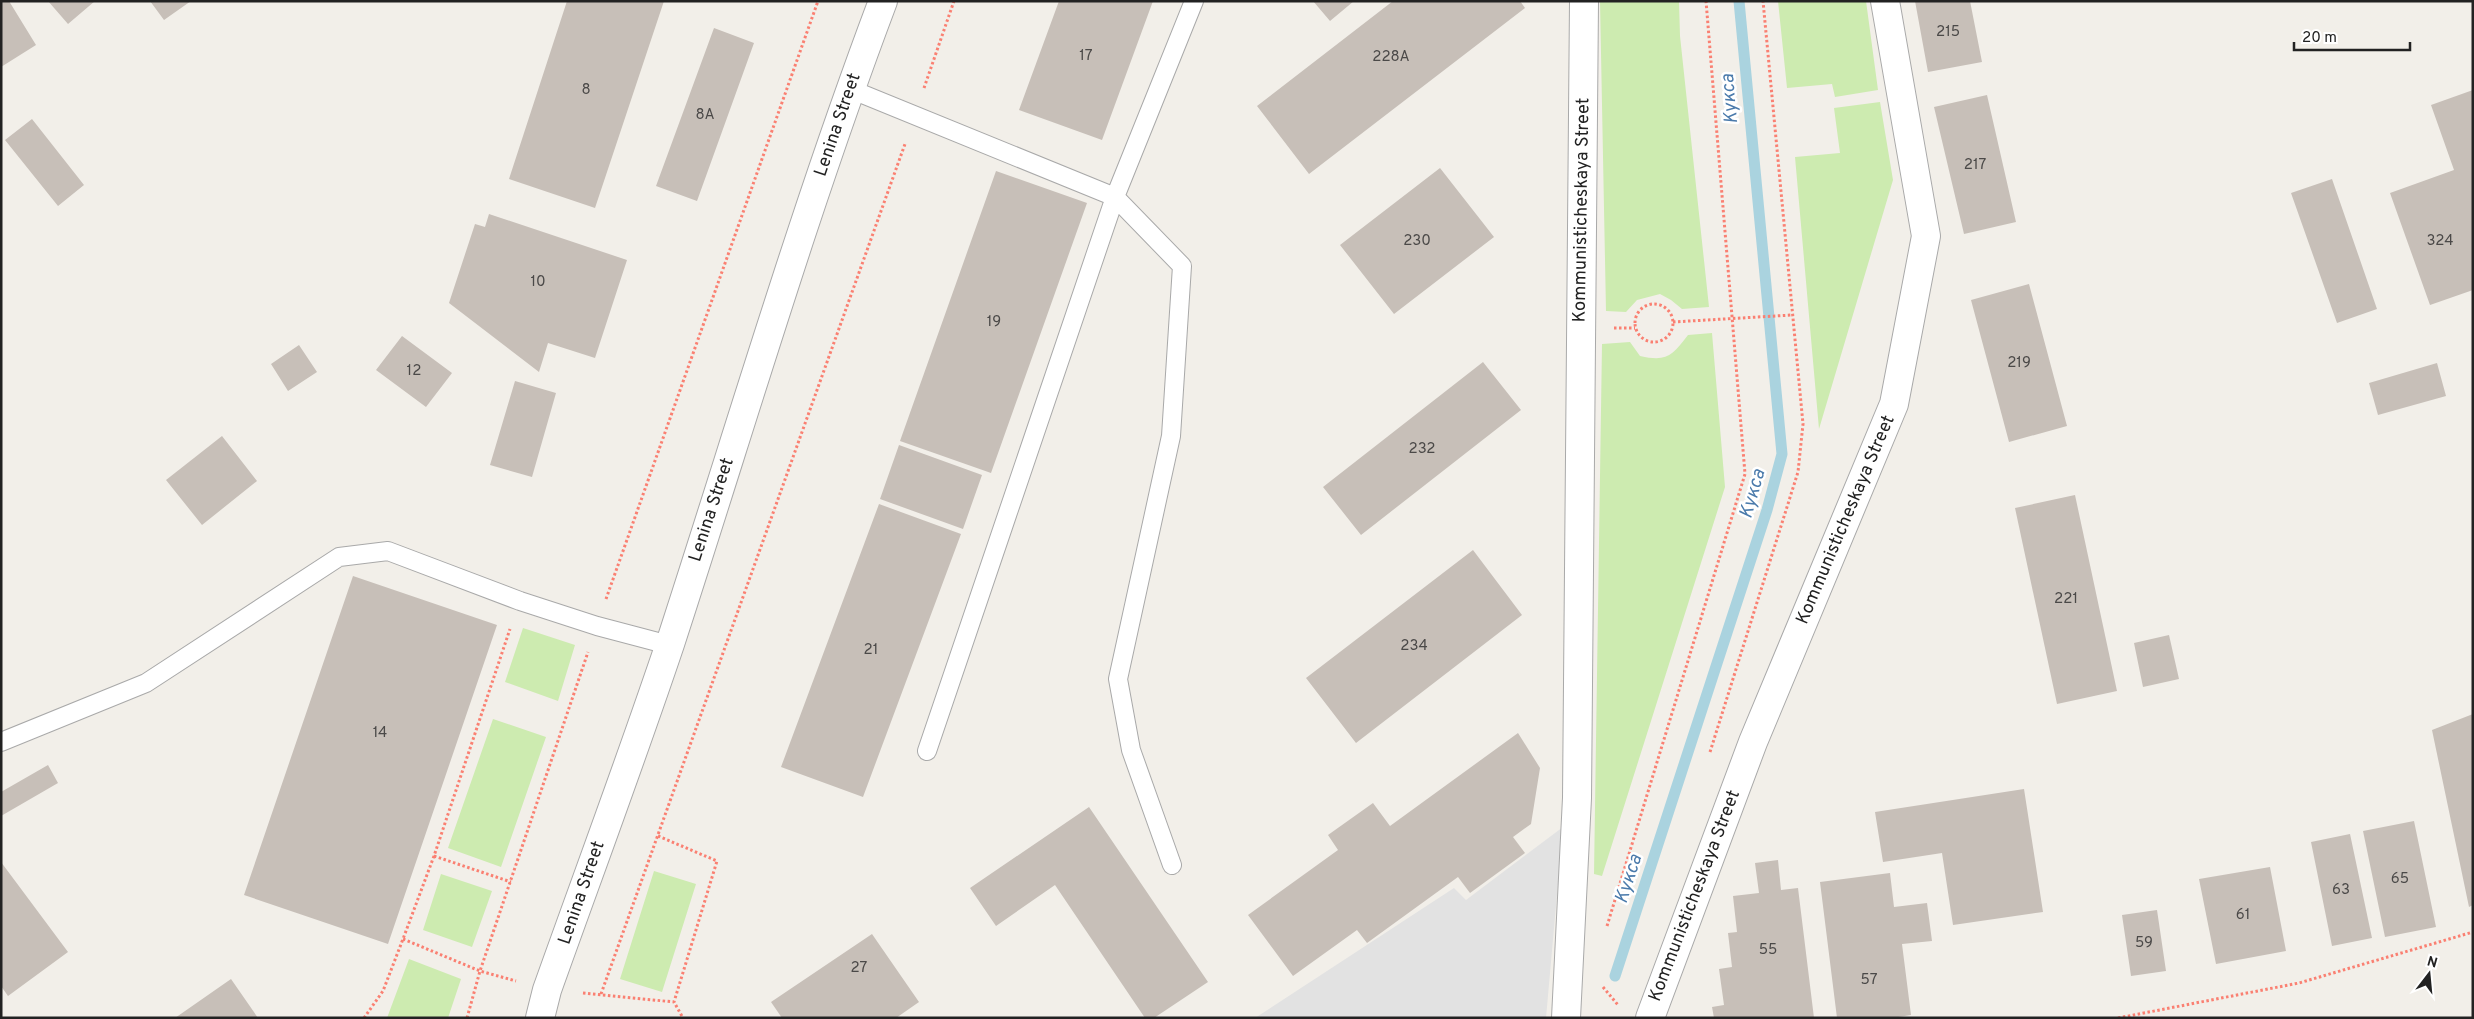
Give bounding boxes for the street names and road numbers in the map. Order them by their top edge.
street label: Lenina Street [810,70,866,180]
street label: Kommunisticheskaya Street [1569,97,1595,323]
street label: Kommunisticheskaya Street [1792,412,1900,628]
street label: Lenina Street [684,455,740,565]
street label: Kommunisticheskaya Street [1644,787,1746,1005]
street label: Lenina Street [554,838,610,948]

